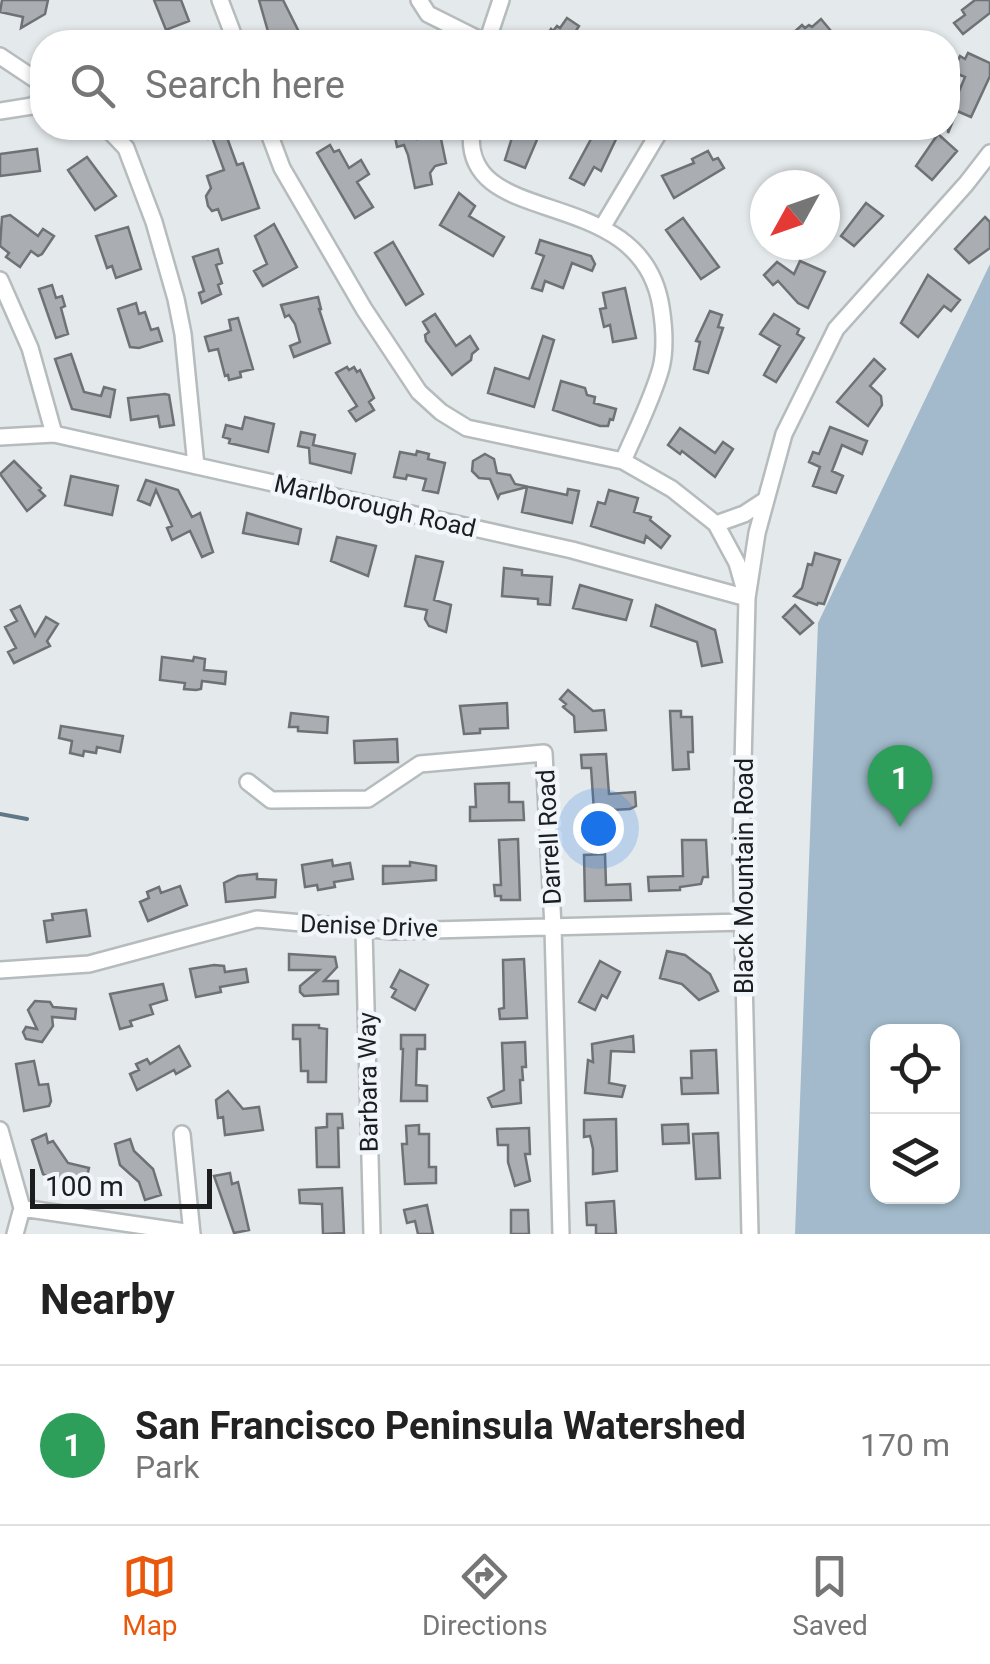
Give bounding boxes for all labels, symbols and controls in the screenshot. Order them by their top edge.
search box [30,30,960,140]
icon: search [65,58,120,113]
text: Search here [145,63,345,107]
north arrow [750,170,840,260]
street label: Marlborough Road [271,469,479,543]
pin: 1 [868,744,932,827]
street label: Black Mountain Road [730,758,759,994]
street label: Darrell Road [531,768,567,906]
your location [573,803,624,854]
street label: Denise Drive [299,909,439,943]
street label: Barbara Way [352,1012,384,1152]
map controls [870,1024,960,1204]
button: locate [870,1024,960,1114]
button: layers [870,1114,960,1204]
scale bar [30,1164,212,1208]
text: 100 m [45,1170,124,1203]
text: Nearby [40,1275,175,1324]
text: San Francisco Peninsula Watershed [135,1404,746,1448]
text: 1 [63,1426,82,1464]
text: 170 m [860,1426,950,1464]
text: Park [135,1448,199,1486]
tab: Map [122,1549,178,1642]
tab: Directions [422,1549,548,1642]
tab: Saved [792,1549,868,1642]

